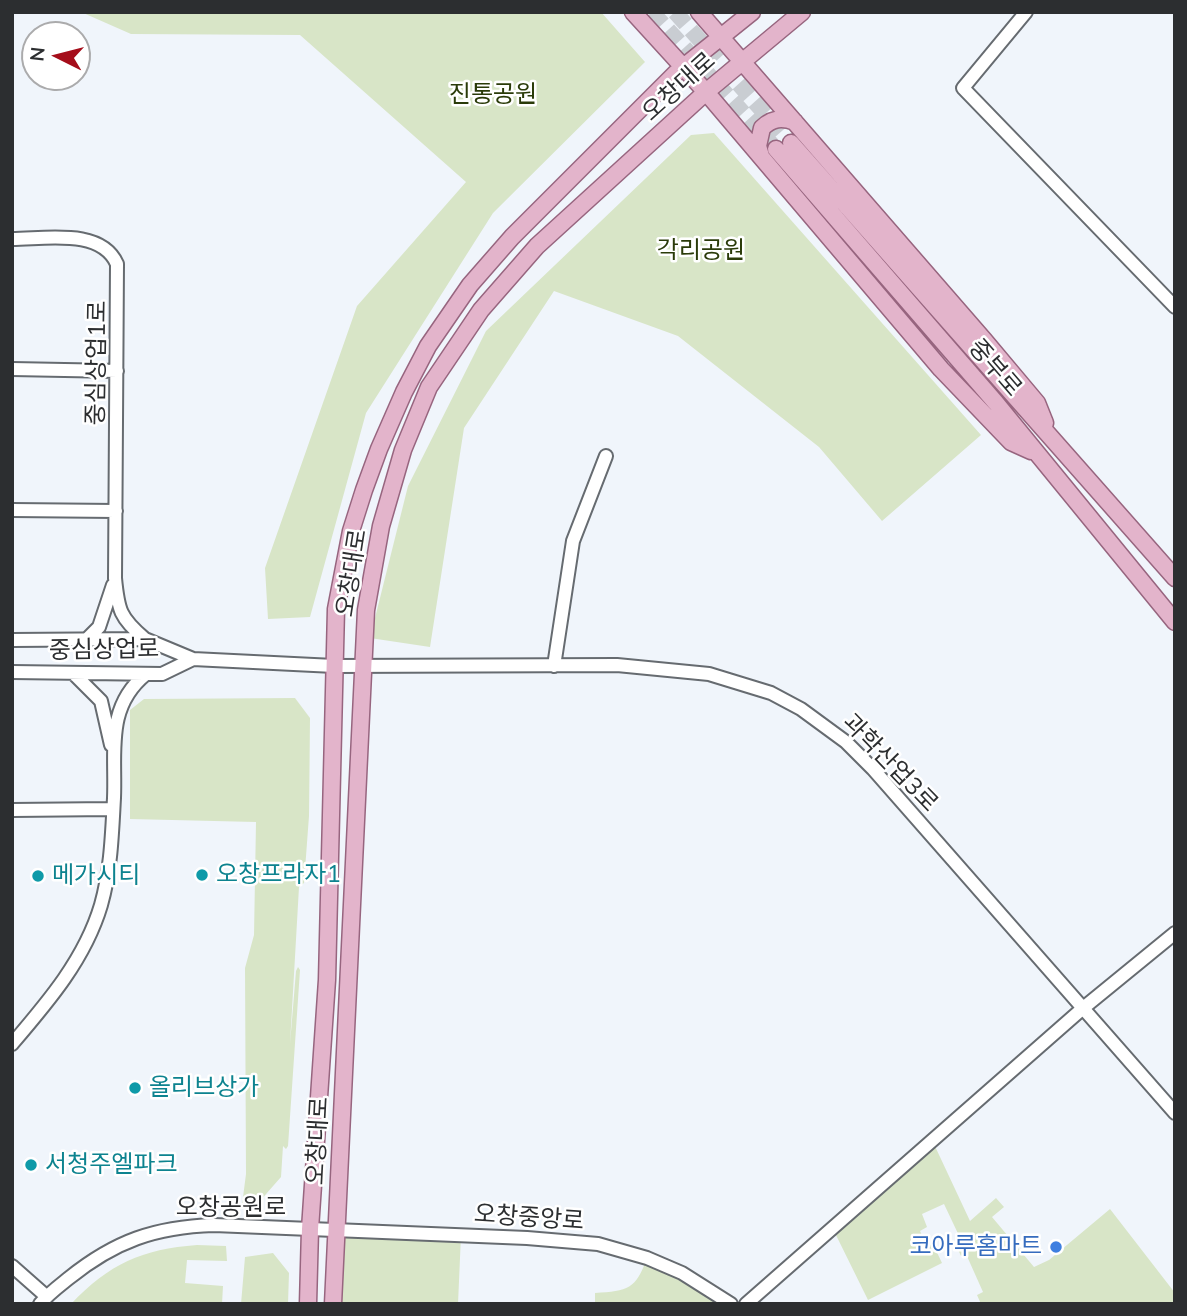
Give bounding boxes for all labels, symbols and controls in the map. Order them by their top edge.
north arrow [21,21,91,91]
text: N [24,46,50,62]
street label: 오창대로 [637,47,721,127]
park label: 진통공원 [449,81,537,109]
park label: 각리공원 [657,237,745,265]
street label: 중심상업1로 [82,300,112,426]
street label: 중부로 [962,334,1028,402]
street label: 오창대로 [331,527,373,619]
street label: 중심상업로 [49,635,159,665]
street label: 과학산업3로 [836,708,944,818]
place label: 오창프라자1 [216,861,341,889]
place label: 메가시티 [52,862,140,890]
marker: 오창프라자1 [194,867,210,883]
marker: 메가시티 [30,868,46,884]
place label: 올리브상가 [149,1074,259,1102]
marker: 올리브상가 [127,1080,143,1096]
street label: 오창대로 [301,1096,335,1186]
place label: 서청주엘파크 [45,1151,177,1179]
marker: 서청주엘파크 [23,1157,39,1173]
street label: 오창공원로 [176,1194,286,1222]
street label: 오창중앙로 [473,1200,585,1236]
place label: 코아루홈마트 [910,1233,1042,1261]
marker: 코아루홈마트 [1048,1239,1064,1255]

